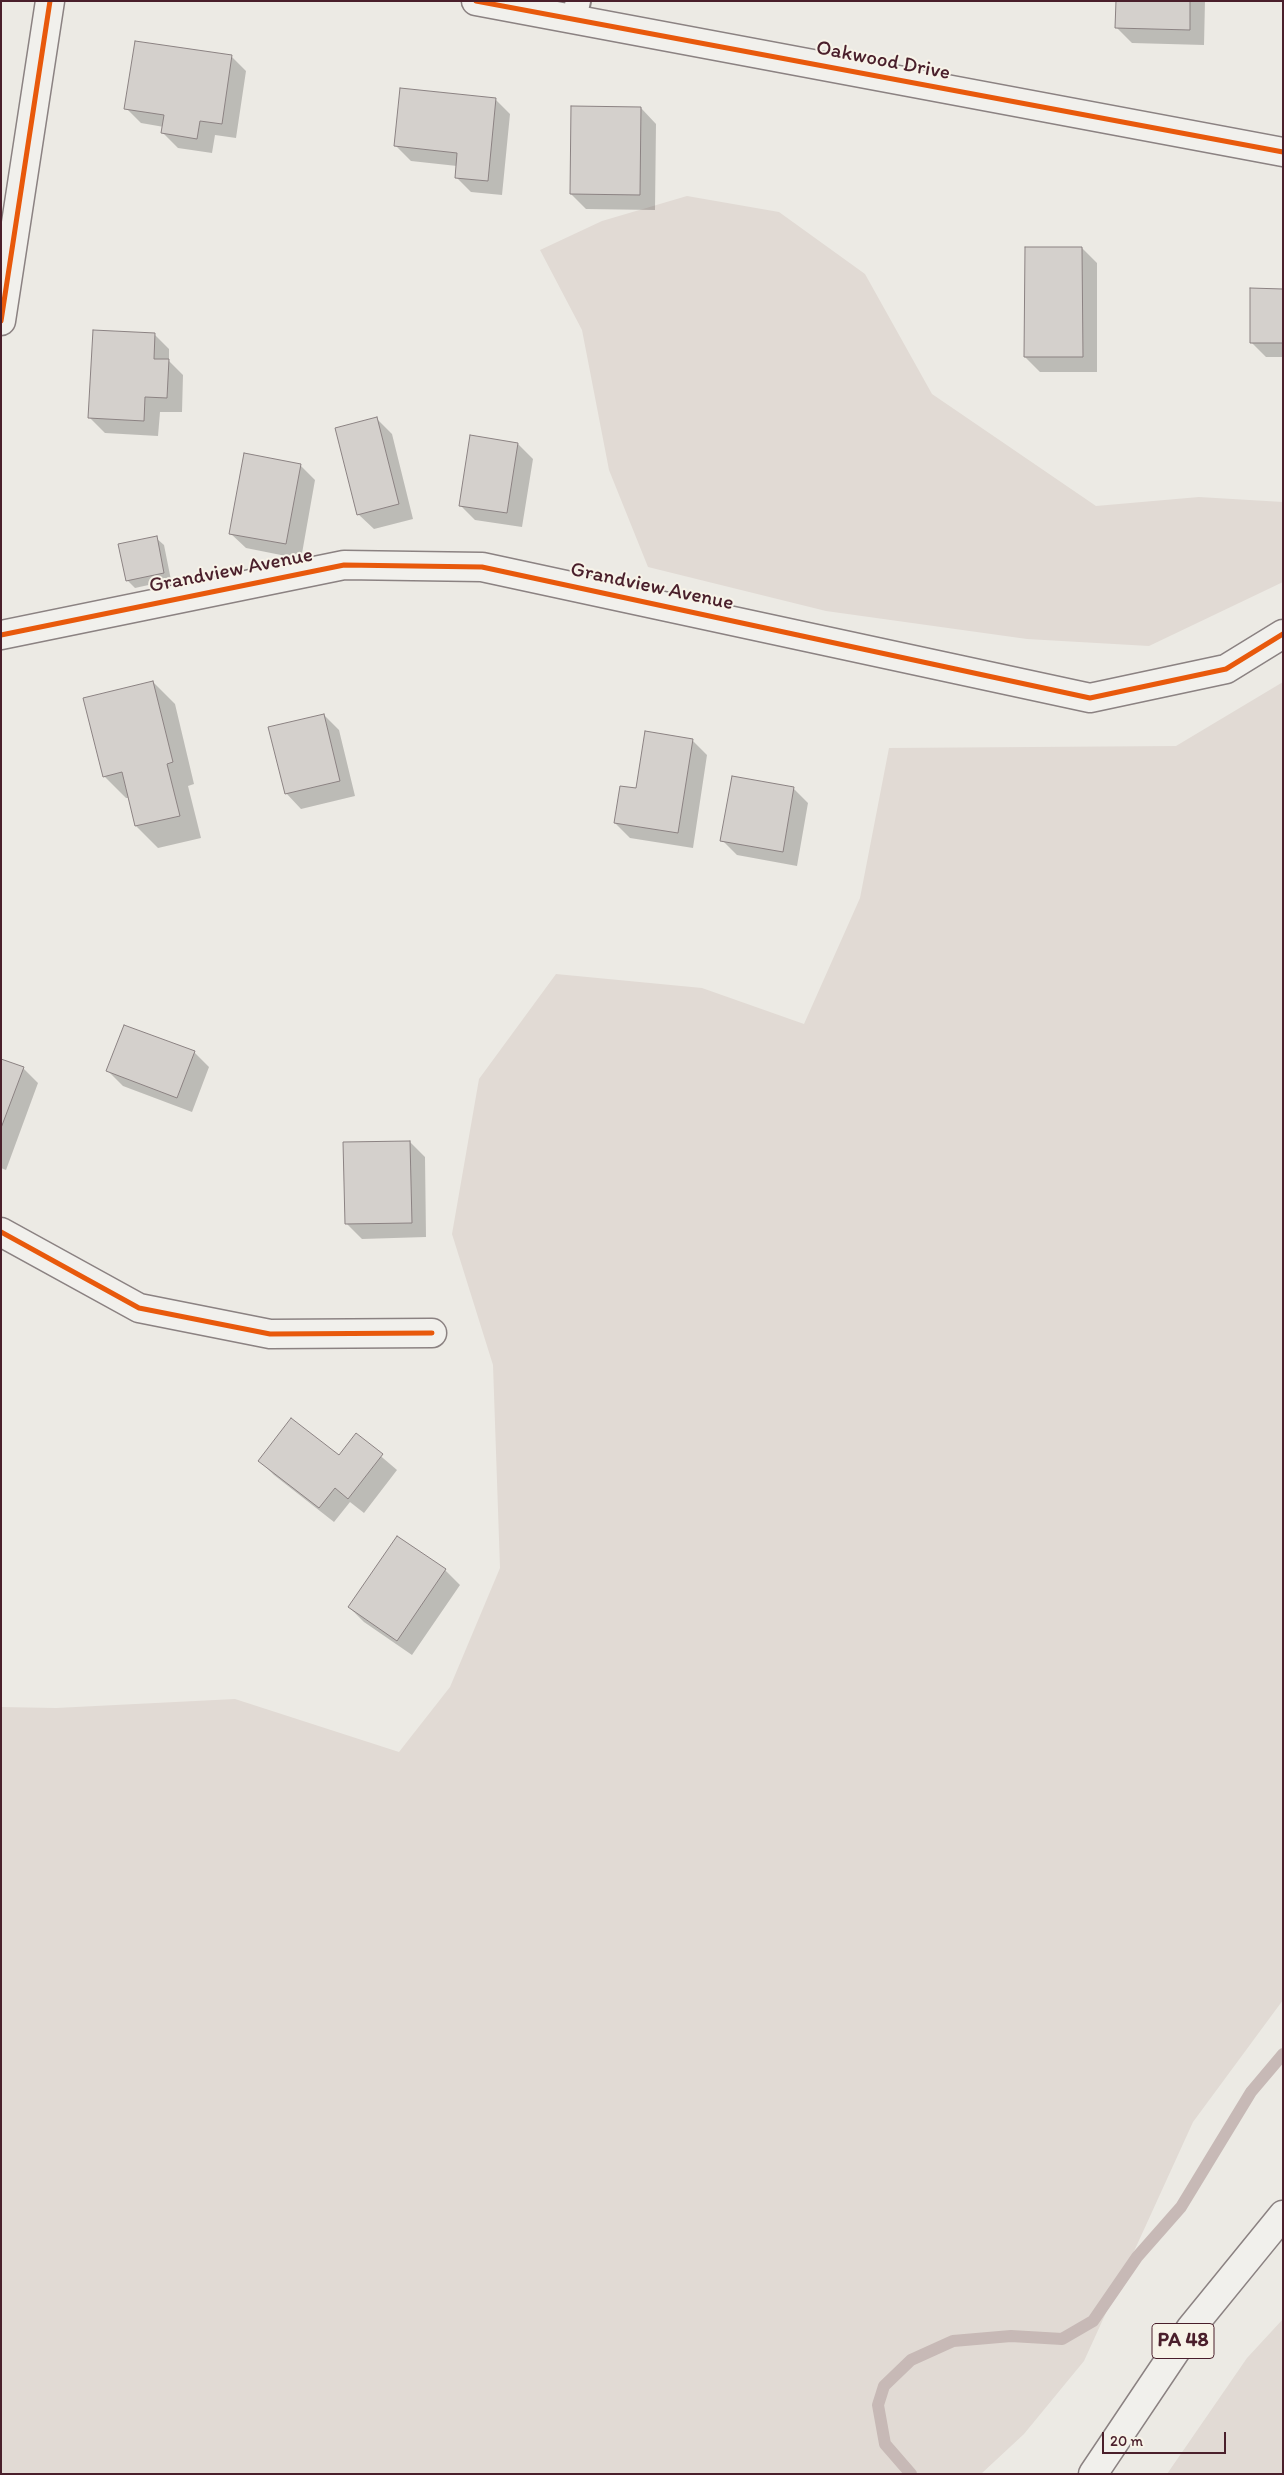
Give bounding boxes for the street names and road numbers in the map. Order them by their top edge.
street label: Oakwood Drive [814,36,952,86]
street label: Grandview Avenue [147,543,315,599]
street label: Grandview Avenue [568,557,736,617]
road number: PA 48 [1152,2324,1214,2358]

